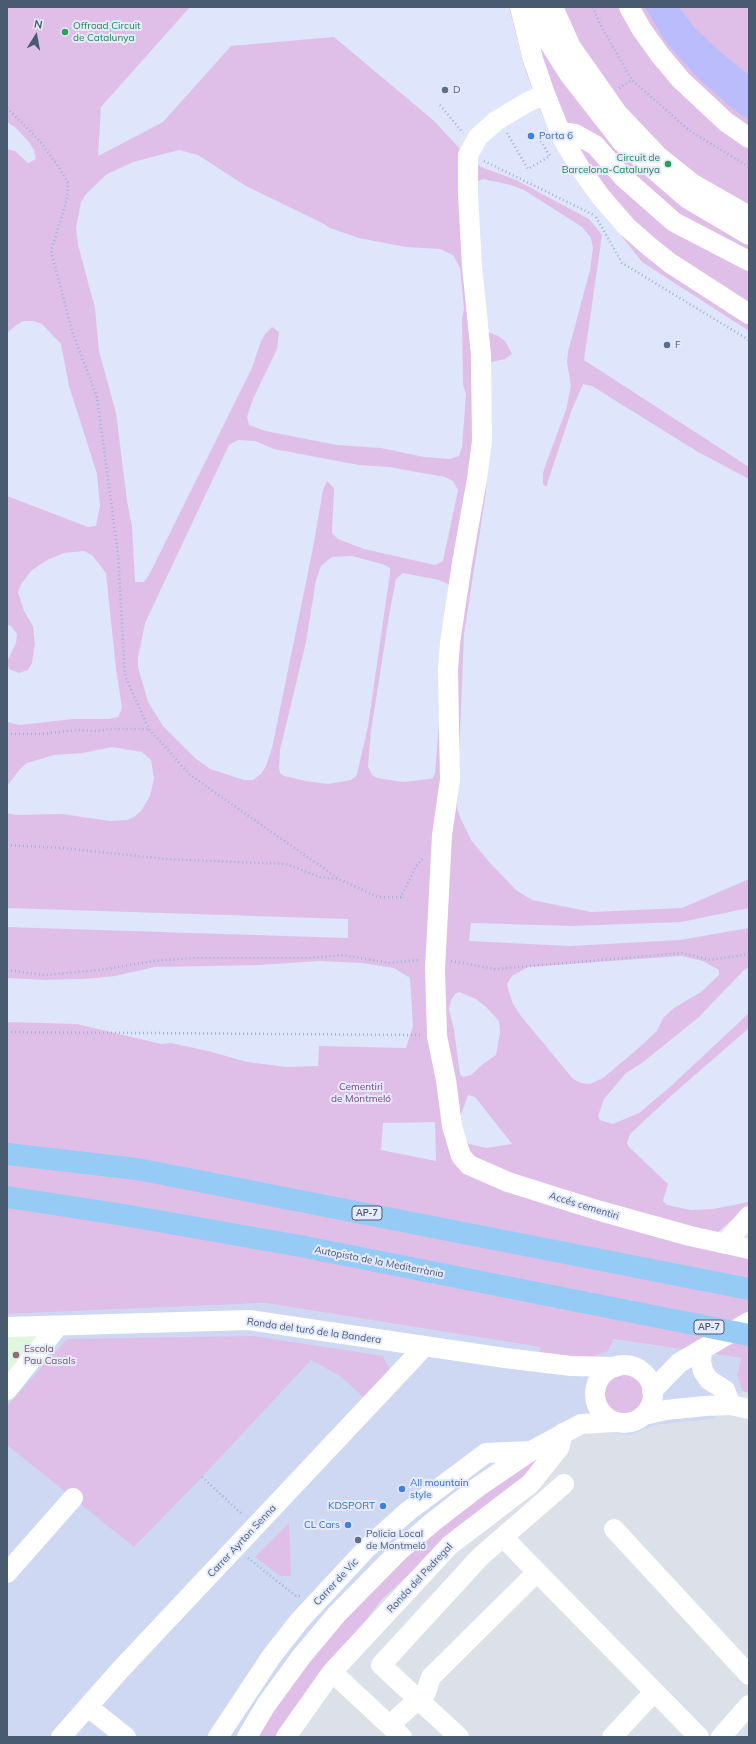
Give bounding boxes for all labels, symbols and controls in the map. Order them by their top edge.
north arrow [16,16,56,56]
text: N [33,17,44,32]
place label: Offroad Circuit de Catalunya [73,20,141,44]
marker: Offroad Circuit de Catalunya [60,27,70,37]
place label: D [453,84,460,96]
marker: D [440,85,450,95]
place label: Porta 6 [539,130,573,142]
marker: Porta 6 [526,131,536,141]
place label: Circuit de Barcelona-Catalunya [562,152,660,176]
marker: Circuit de Barcelona-Catalunya [663,159,673,169]
place label: F [675,339,681,351]
marker: F [662,340,672,350]
park label: Cementiri de Montmeló [331,1081,391,1104]
street label: Accés cementiri [548,1190,620,1222]
road number: AP-7 [352,1206,382,1220]
street label: Autopista de la Mediterrània [313,1244,445,1280]
street label: Ronda del turó de la Bandera [246,1316,382,1346]
road number: AP-7 [694,1320,724,1334]
place label: Escola Pau Casals [24,1343,76,1366]
marker: Escola Pau Casals [11,1350,21,1360]
place label: All mountain style [410,1477,469,1500]
marker: All mountain style [397,1484,407,1494]
place label: KDSPORT [328,1500,375,1512]
marker: KDSPORT [378,1501,388,1511]
street label: Carrer Ayrton Senna [205,1502,279,1580]
place label: CL Cars [304,1519,340,1531]
marker: CL Cars [343,1520,353,1530]
place label: Policia Local de Montmeló [366,1528,426,1552]
marker: Policia Local de Montmeló [353,1535,363,1545]
street label: Ronda del Pedregal [385,1541,455,1615]
street label: Carrer de Vic [311,1556,361,1608]

